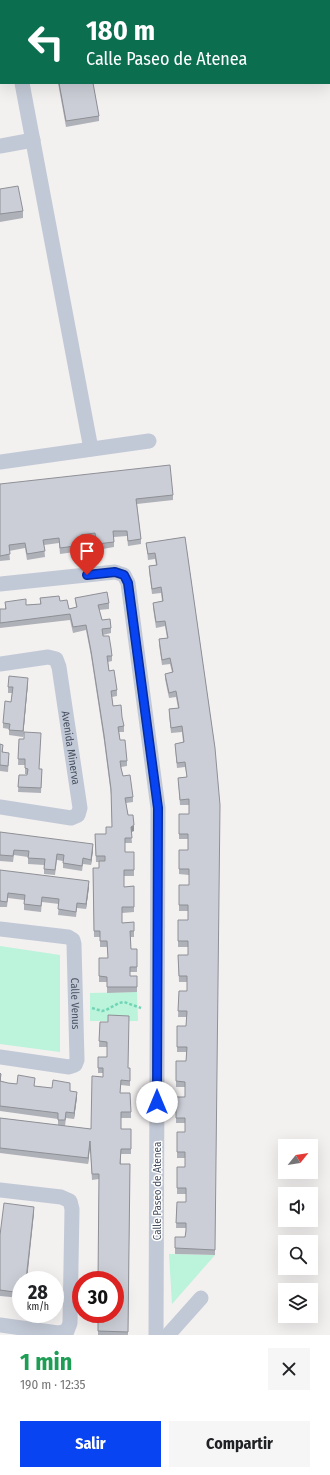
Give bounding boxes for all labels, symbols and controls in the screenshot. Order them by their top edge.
text: 180 m [86,14,155,47]
icon: left [20,16,72,68]
text: Calle Paseo de Atenea [86,48,247,70]
pin [70,534,104,575]
icon: arrive [76,540,98,562]
street label: Avenida Minerva [59,710,82,786]
street label: Calle Venus [68,978,82,1030]
position arrow [136,1081,178,1123]
north arrow [278,1139,318,1179]
map controls [278,1139,318,1323]
street label: Calle Paseo de Atenea [151,1142,164,1240]
button: sound [278,1187,318,1227]
button: search [278,1235,318,1275]
speed limit sign: 30 [72,1271,124,1323]
text: 28 [28,1280,48,1304]
button: layers [278,1283,318,1323]
text: km/h [27,1301,49,1313]
text: 1 min [20,1348,72,1376]
button: close [268,1348,310,1390]
text: 190 m · 12:35 [20,1377,86,1392]
button: Salir [20,1421,161,1467]
button: Compartir [169,1421,310,1467]

